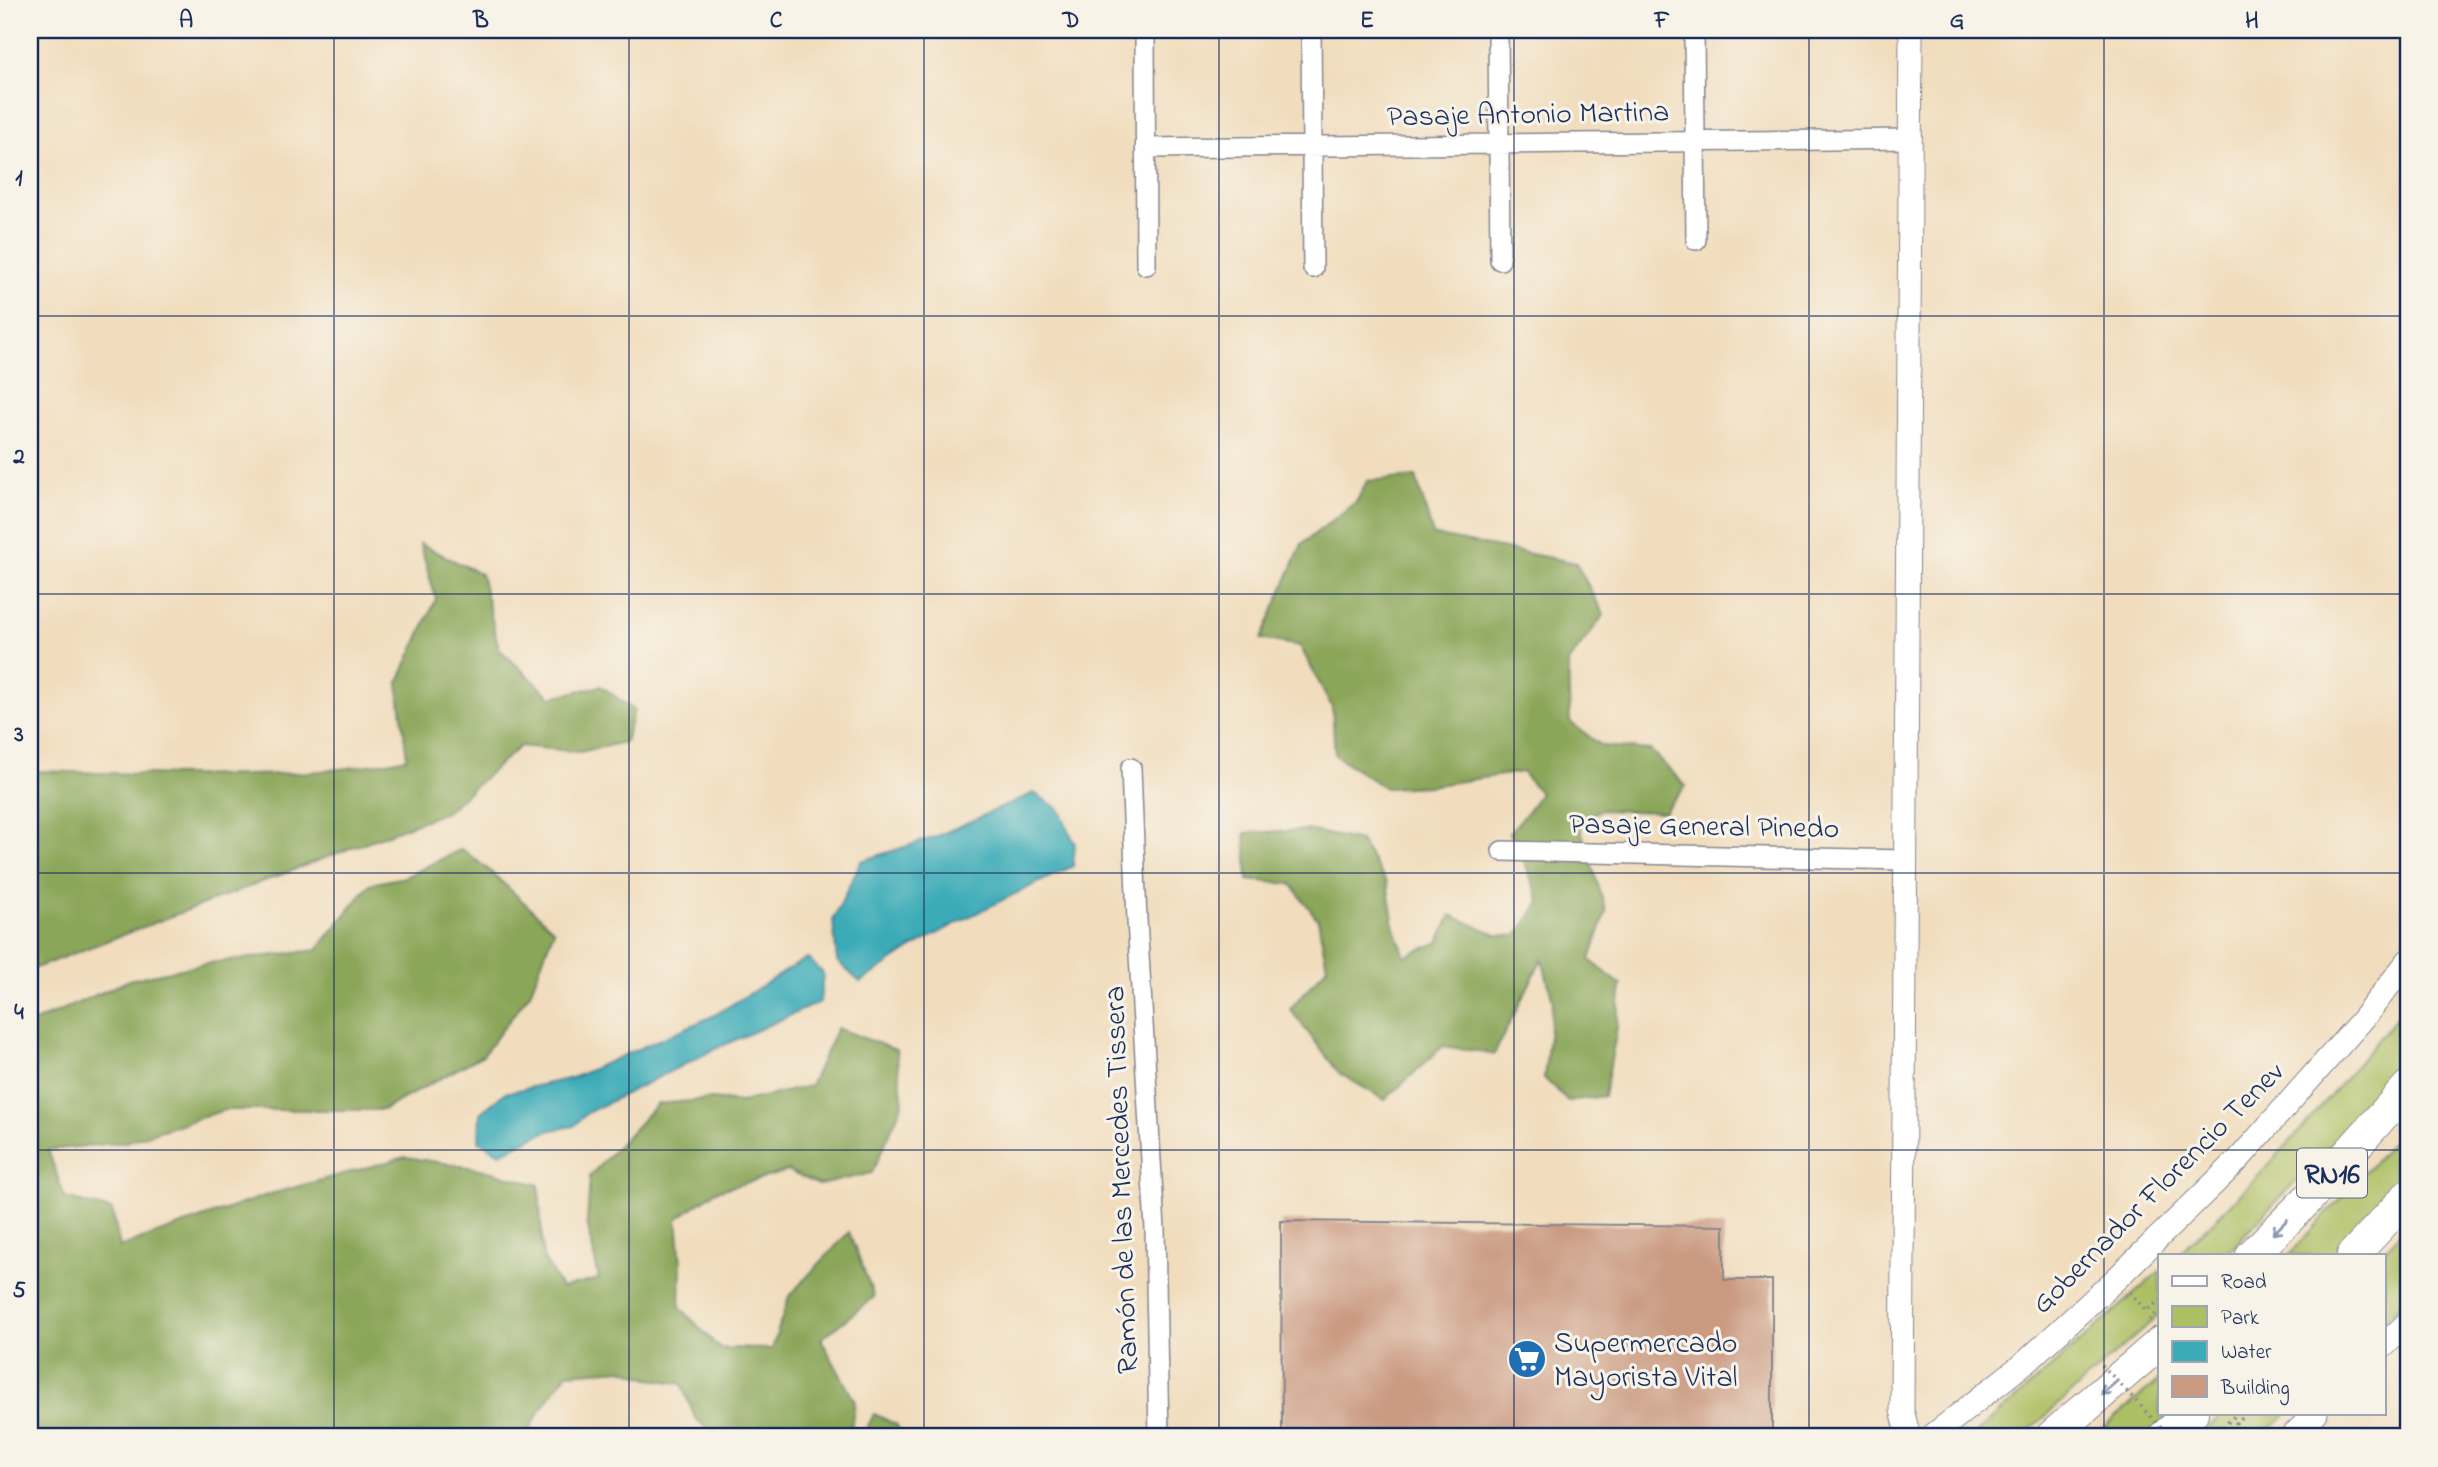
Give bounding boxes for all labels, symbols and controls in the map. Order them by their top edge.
text: A [179,5,193,38]
text: B [472,5,489,38]
text: C [770,5,783,38]
text: D [1062,5,1079,38]
text: E [1360,5,1374,38]
text: F [1654,5,1670,38]
text: G [1950,5,1964,38]
text: H [2245,5,2259,38]
street label: Pasaje Antonio Martina [1386,92,1670,140]
text: 1 [15,163,23,196]
text: 2 [12,441,25,474]
text: 3 [13,719,24,752]
street label: Pasaje General Pinedo [1568,804,1839,852]
street label: Ramón de las Mercedes Tissera [1094,985,1152,1375]
text: 4 [14,997,24,1030]
street label: Gobernador Florencio Tenev [2023,1052,2296,1326]
road number: RN16 [2297,1148,2367,1198]
one-way arrow [2271,1219,2288,1236]
legend [2158,1254,2386,1414]
text: Road [2221,1268,2267,1298]
text: 5 [12,1275,26,1308]
text: Park [2221,1304,2260,1334]
place label: Supermercado Mayorista Vital [1554,1323,1738,1401]
supermarket icon: Supermercado Mayorista Vital [1506,1338,1548,1380]
text: Water [2221,1338,2272,1368]
text: Building [2220,1374,2290,1406]
one-way arrow [2100,1380,2118,1396]

